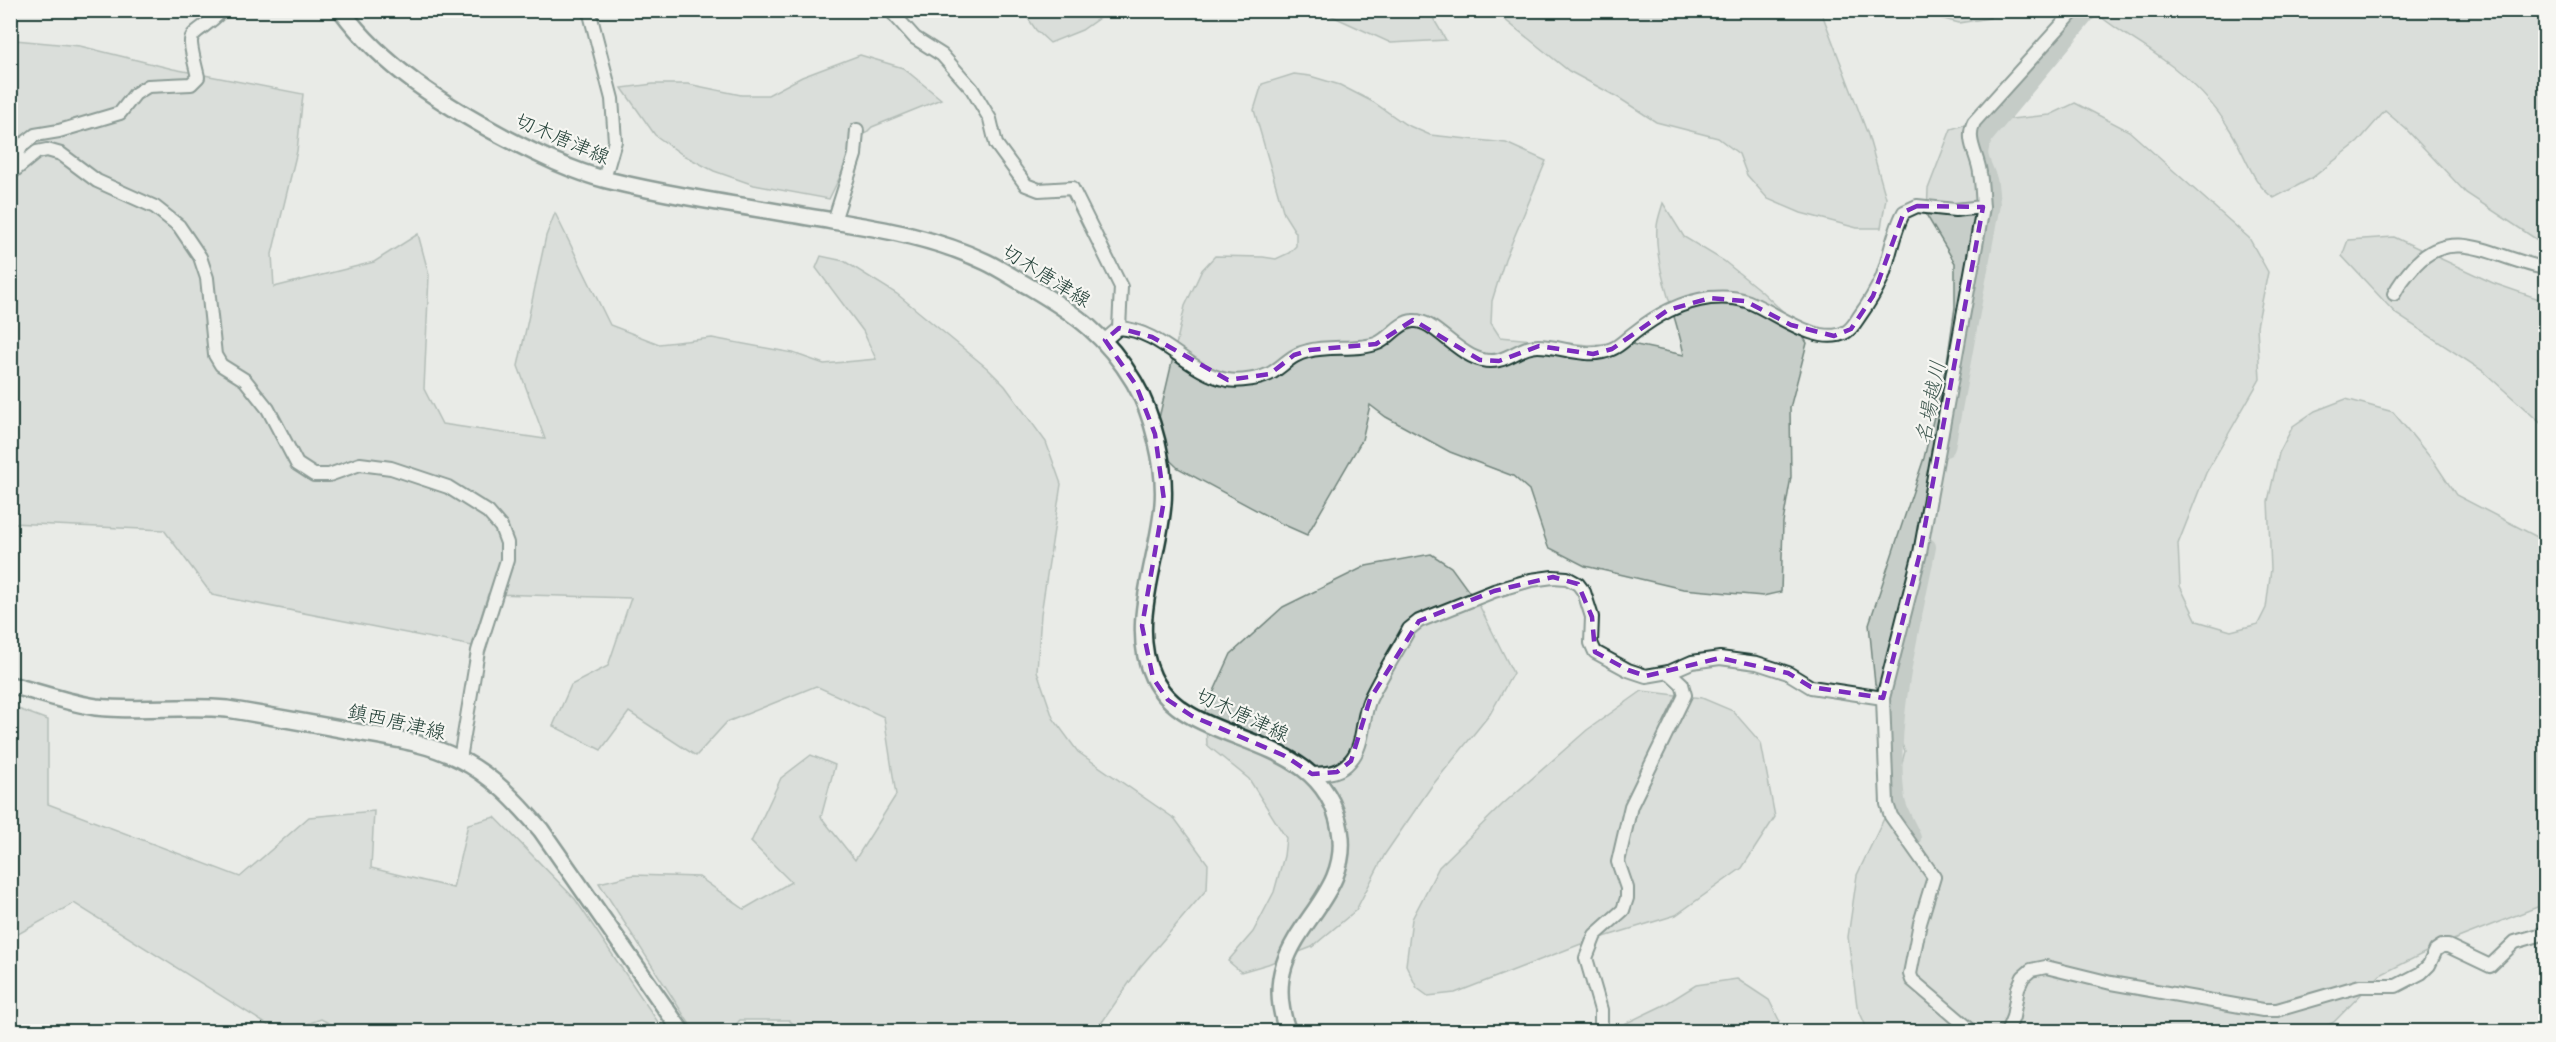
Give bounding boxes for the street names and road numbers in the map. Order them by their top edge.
street label: 切木唐津線 [512,107,614,169]
street label: 切木唐津線 [998,238,1096,312]
street label: 切木唐津線 [1192,682,1294,746]
street label: 鎮西唐津線 [345,698,449,744]

